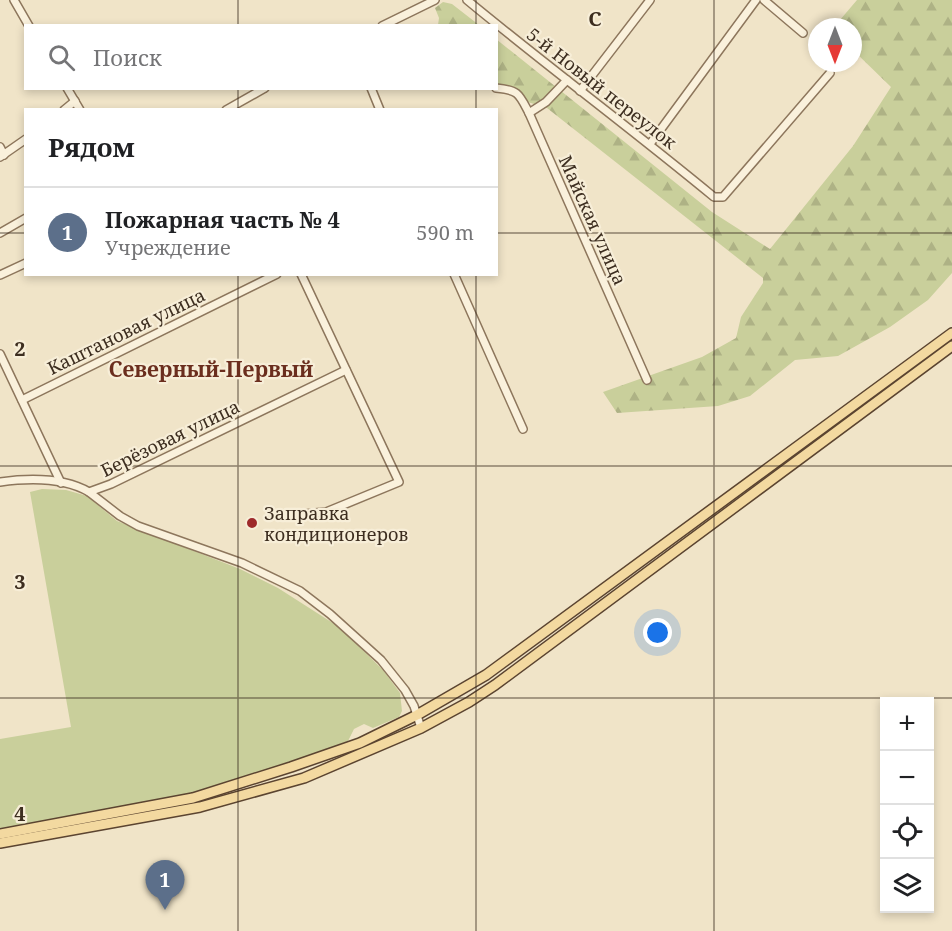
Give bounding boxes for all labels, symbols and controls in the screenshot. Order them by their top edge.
text: C [588,5,602,32]
north arrow [808,18,862,72]
street label: 5-й Новый переулок [522,22,682,154]
search box [24,24,498,90]
icon: search [45,41,78,74]
text: Поиск [93,42,162,72]
text: Рядом [48,129,135,165]
street label: Майская улица [554,151,632,289]
text: Пожарная часть № 4 [105,204,340,234]
text: 1 [62,219,73,246]
text: 590 m [416,219,474,246]
text: Учреждение [105,234,231,261]
street label: Каштановая улица [43,282,209,380]
text: 2 [14,335,26,362]
district label: Северный-Первый [109,355,313,383]
street label: Берёзовая улица [97,394,243,482]
place label: Заправка кондиционеров [264,501,408,546]
marker: Заправка кондиционеров [245,516,259,530]
text: 3 [14,568,26,595]
your location [643,618,672,647]
map controls [880,697,934,913]
button: + [880,697,934,751]
button: − [880,751,934,805]
text: 4 [14,800,26,827]
button: locate [880,805,934,859]
button: layers [880,859,934,913]
pin: 1 [146,860,184,910]

